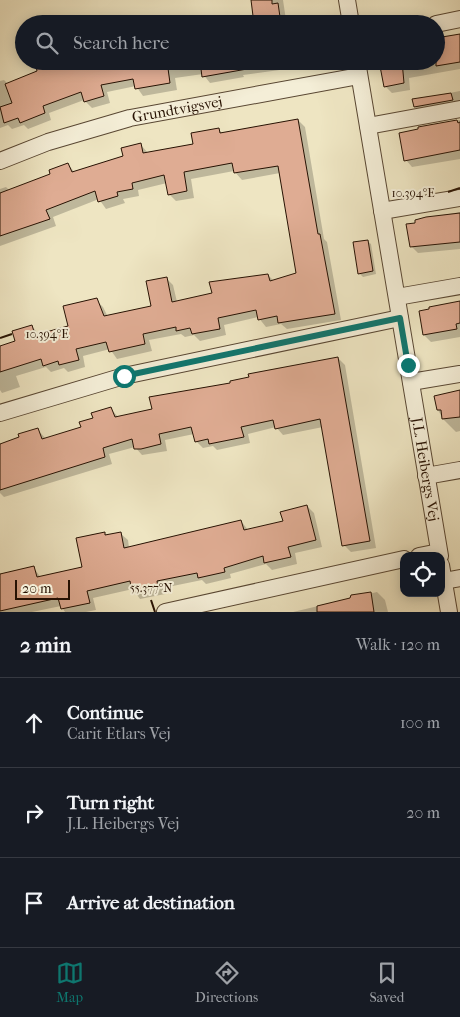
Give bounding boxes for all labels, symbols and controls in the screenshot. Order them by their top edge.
search box [15,15,445,70]
icon: search [33,29,61,57]
text: Search here [73,32,169,54]
street label: Grundtvigsvej [130,92,224,126]
text: 10.394°E [391,186,435,200]
text: 10.394°E [25,327,69,341]
route end [397,354,420,377]
route start [113,365,136,388]
street label: J.L. Heibergs Vej [408,415,443,523]
map controls [400,552,445,597]
button: locate [400,552,445,597]
scale bar [15,577,70,600]
text: 20 m [22,580,52,597]
text: 55.377°N [130,581,172,595]
text: 2 min [20,633,71,657]
text: Walk · 120 m [356,635,440,654]
text: Continue [67,702,143,724]
icon: ahead [20,709,48,737]
text: 100 m [400,713,440,732]
text: Carit Etlars Vej [67,724,171,743]
text: Turn right [67,792,154,814]
icon: right [20,799,48,827]
text: 20 m [406,803,440,822]
text: J.L. Heibergs Vej [67,814,179,833]
icon: arrive [20,889,48,917]
text: Arrive at destination [67,892,235,914]
tab: Map [56,959,84,1006]
tab: Directions [195,959,258,1006]
tab: Saved [370,959,404,1006]

